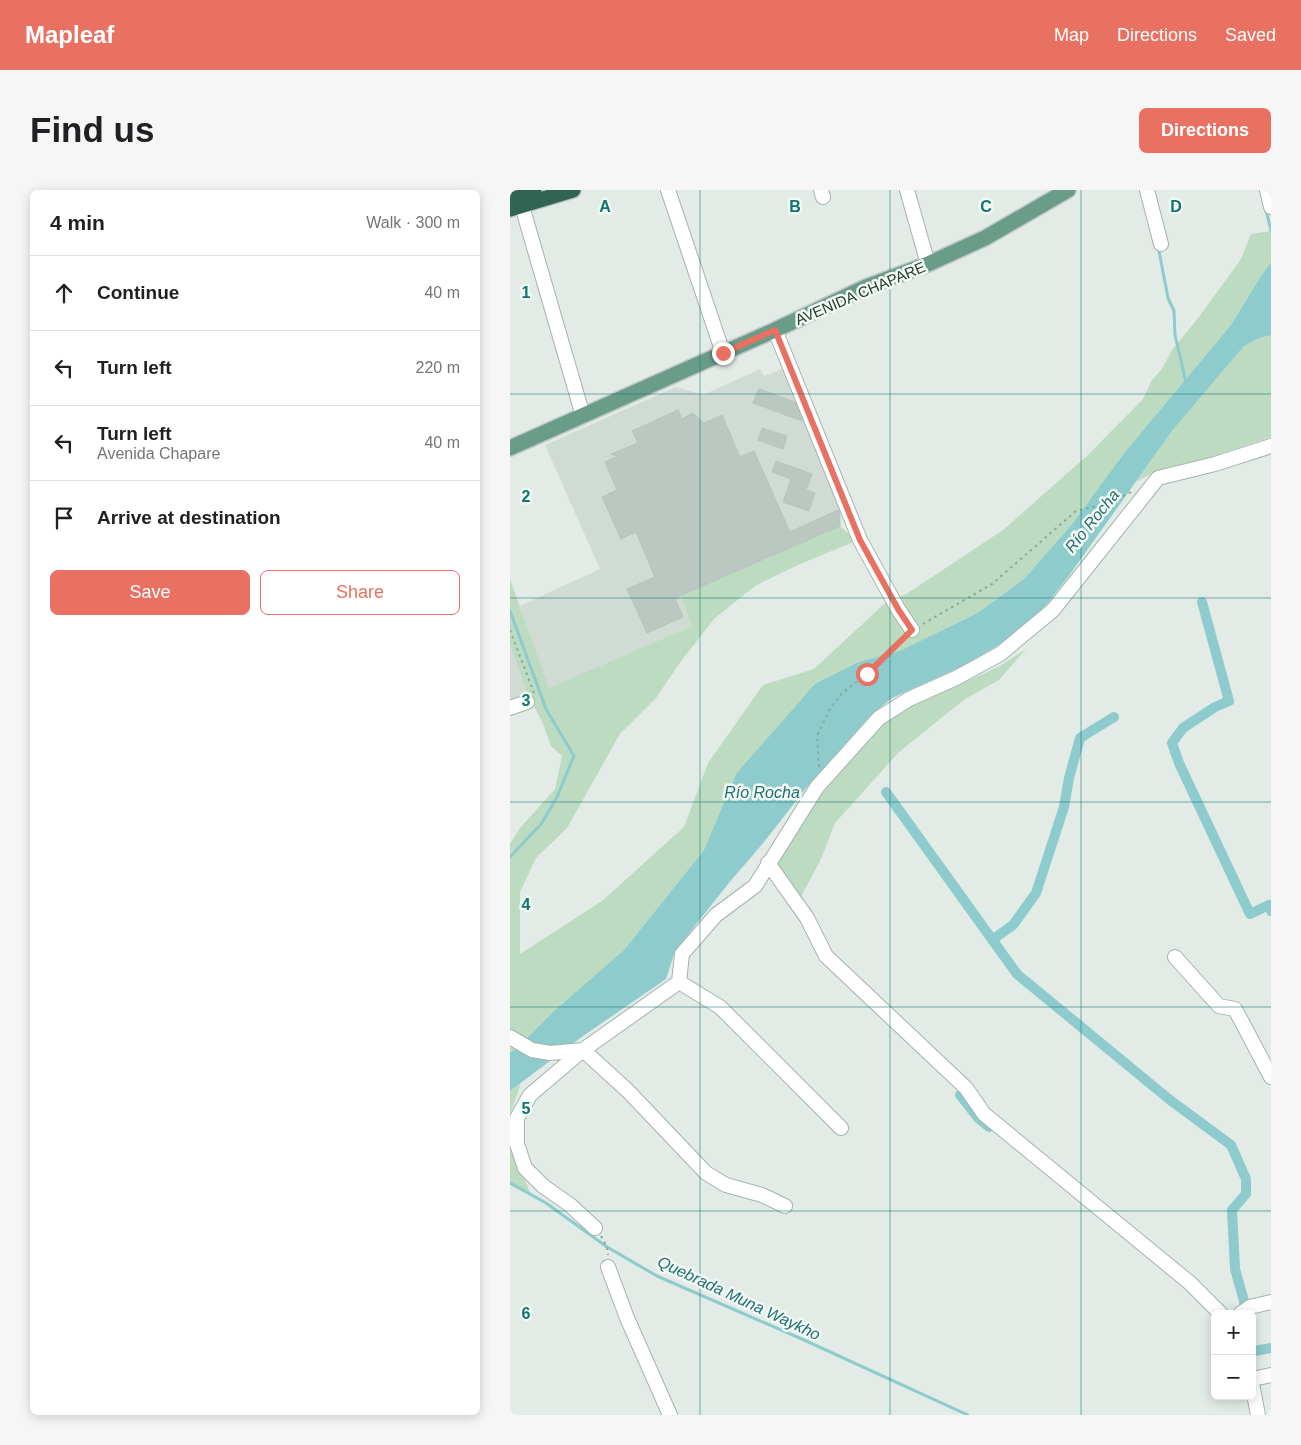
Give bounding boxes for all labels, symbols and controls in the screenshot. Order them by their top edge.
text: Mapleaf [25,21,114,48]
text: Map [1054,25,1089,45]
text: Directions [1117,25,1197,45]
text: Saved [1225,25,1276,45]
button: Directions [1139,108,1271,153]
text: Find us [30,110,154,149]
text: A [599,198,611,215]
text: B [789,198,801,215]
text: C [980,198,992,215]
text: D [1170,198,1182,215]
text: 4 min [50,211,105,234]
text: Walk · 300 m [366,214,460,231]
street label: AVENIDA CHAPARE [792,258,928,328]
icon: ahead [50,279,78,307]
text: Continue [97,282,179,303]
text: 40 m [424,284,460,301]
text: 1 [522,284,531,301]
route end [712,342,735,365]
icon: left [50,354,78,382]
text: Turn left [97,357,172,378]
text: 220 m [416,359,460,376]
text: Turn left [97,423,172,444]
icon: left [50,429,78,457]
text: 40 m [424,434,460,451]
text: Avenida Chapare [97,445,220,462]
water label: Río Rocha [1062,486,1122,556]
text: 2 [522,488,531,505]
icon: arrive [50,504,78,532]
text: Arrive at destination [97,507,281,528]
button: Save [50,570,250,615]
button: Share [260,570,460,615]
route start [856,663,879,686]
text: 3 [522,692,531,709]
water label: Río Rocha [724,784,800,801]
text: 4 [522,896,531,913]
text: 5 [522,1100,531,1117]
water label: Quebrada Muna Waykho [655,1253,823,1343]
text: 6 [522,1305,531,1322]
map controls [1211,1310,1256,1400]
button: + [1211,1310,1256,1355]
button: − [1211,1355,1256,1400]

